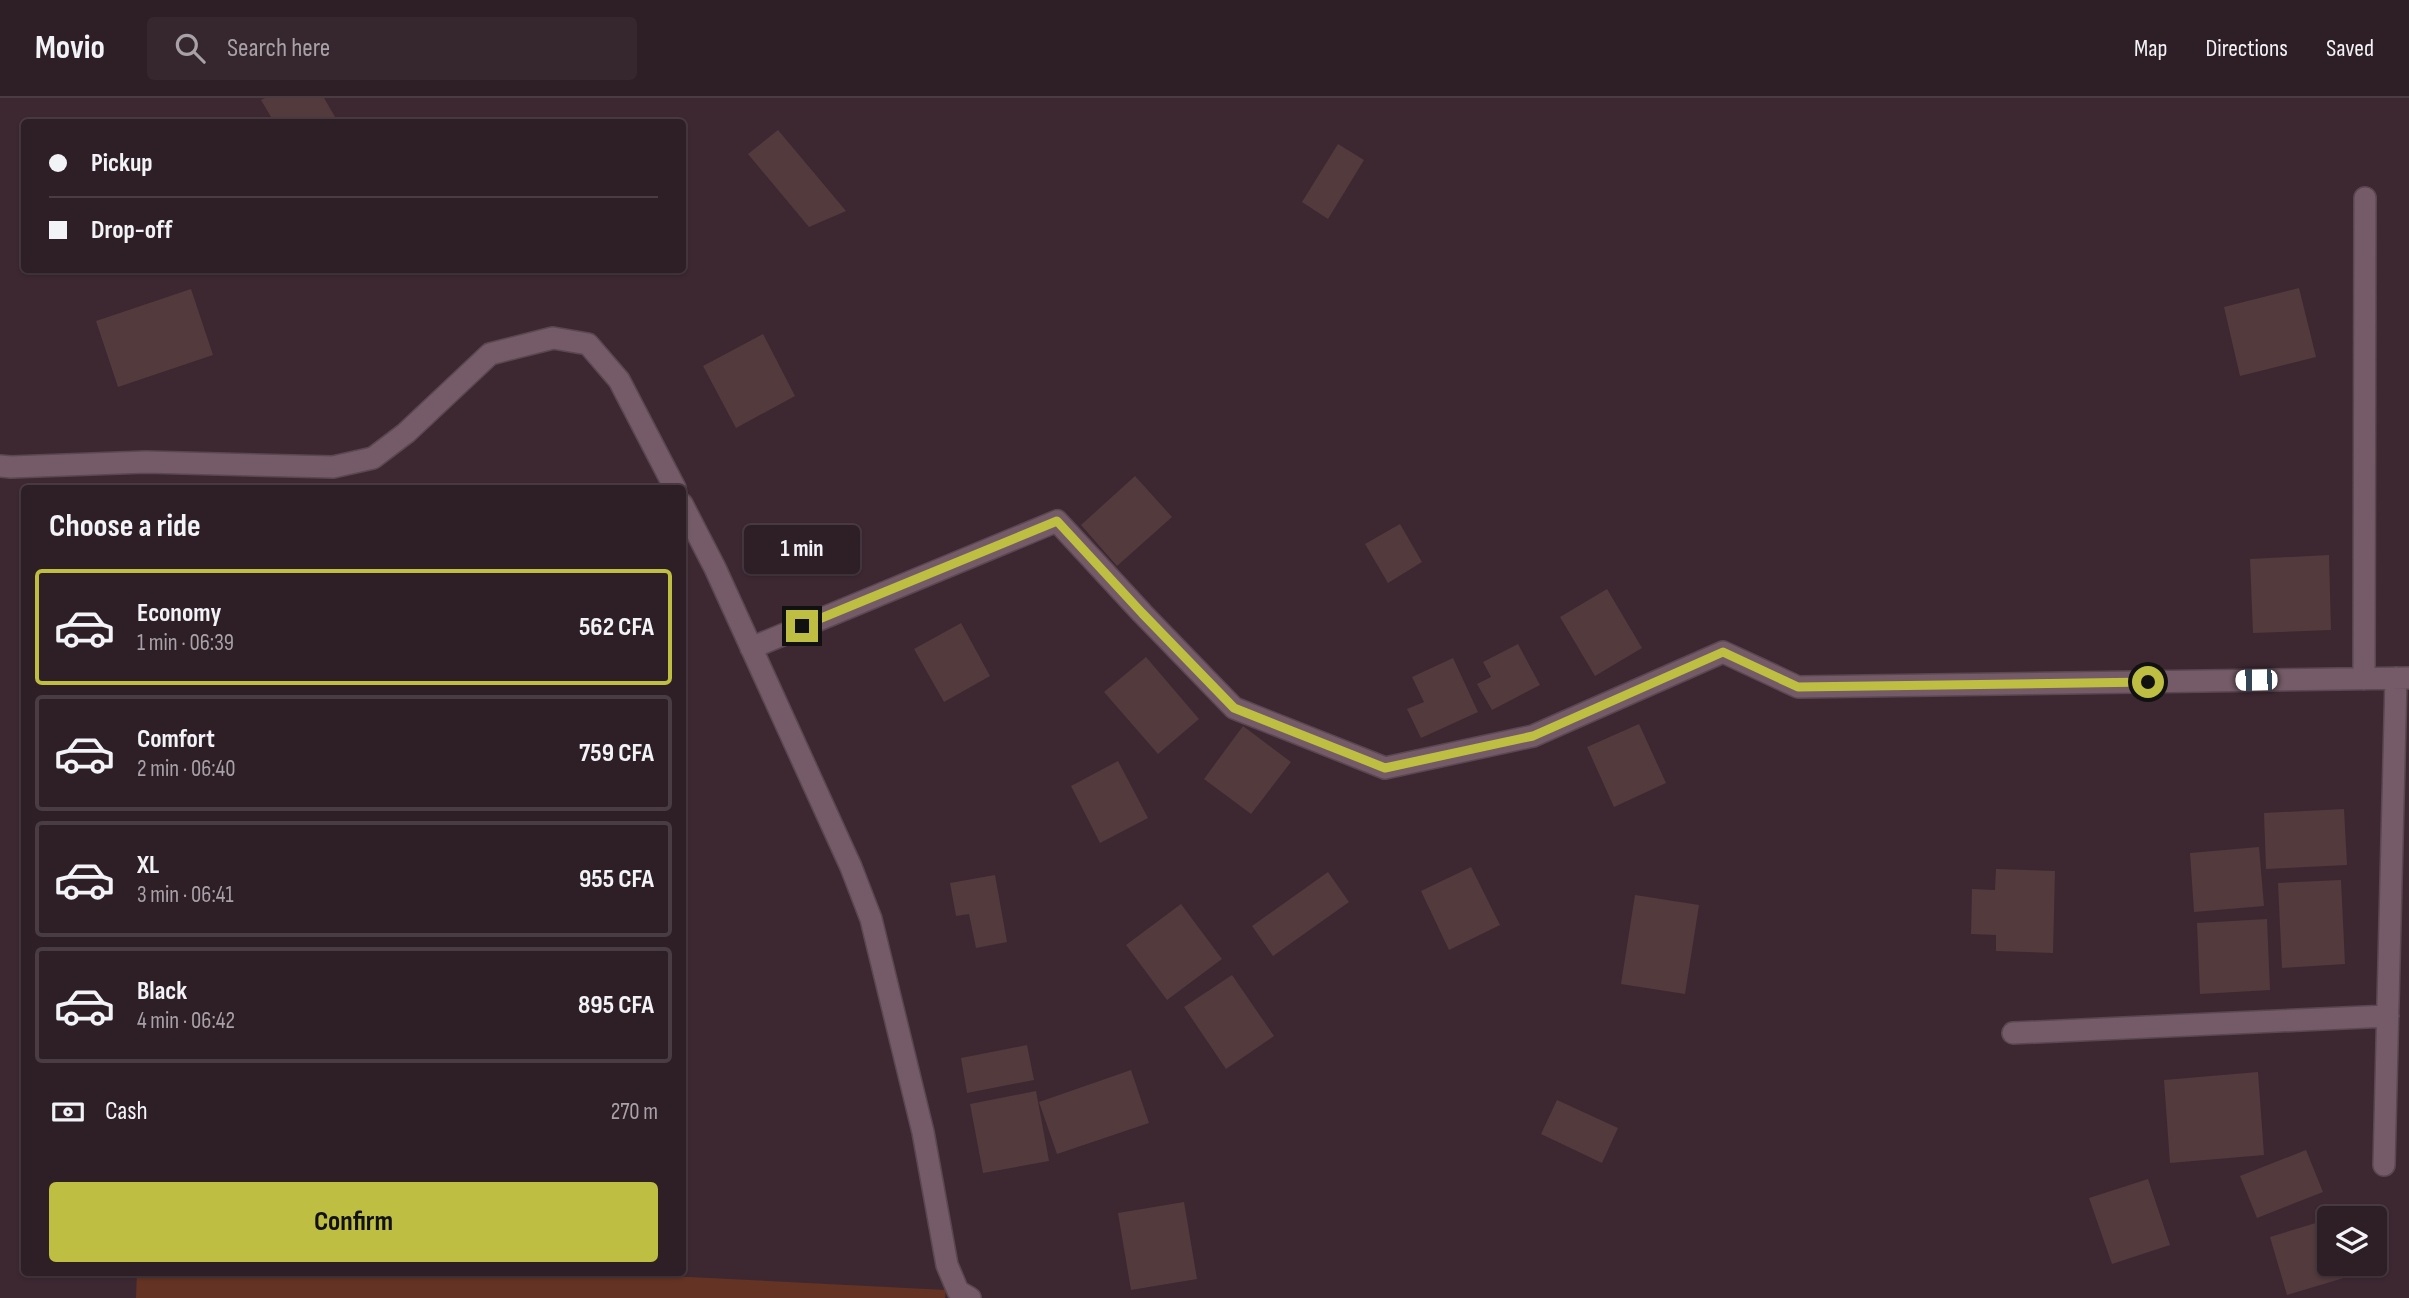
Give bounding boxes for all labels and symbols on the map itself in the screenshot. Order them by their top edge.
callout: 1 min [744,524,860,574]
route end [786,610,818,642]
route start [2132,666,2164,698]
car [2235,669,2278,691]

